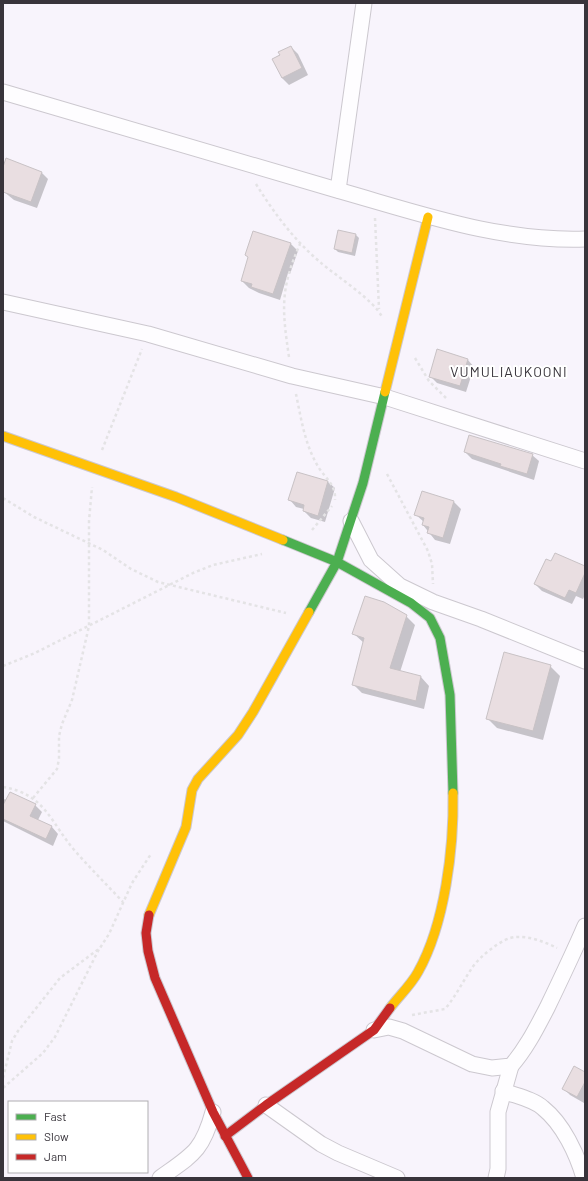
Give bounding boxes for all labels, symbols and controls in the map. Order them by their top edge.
district label: VUMULIAUKOONI [450,363,568,380]
legend [8,1101,148,1173]
text: Fast [44,1109,67,1123]
text: Slow [44,1129,69,1143]
text: Jam [44,1149,67,1163]

